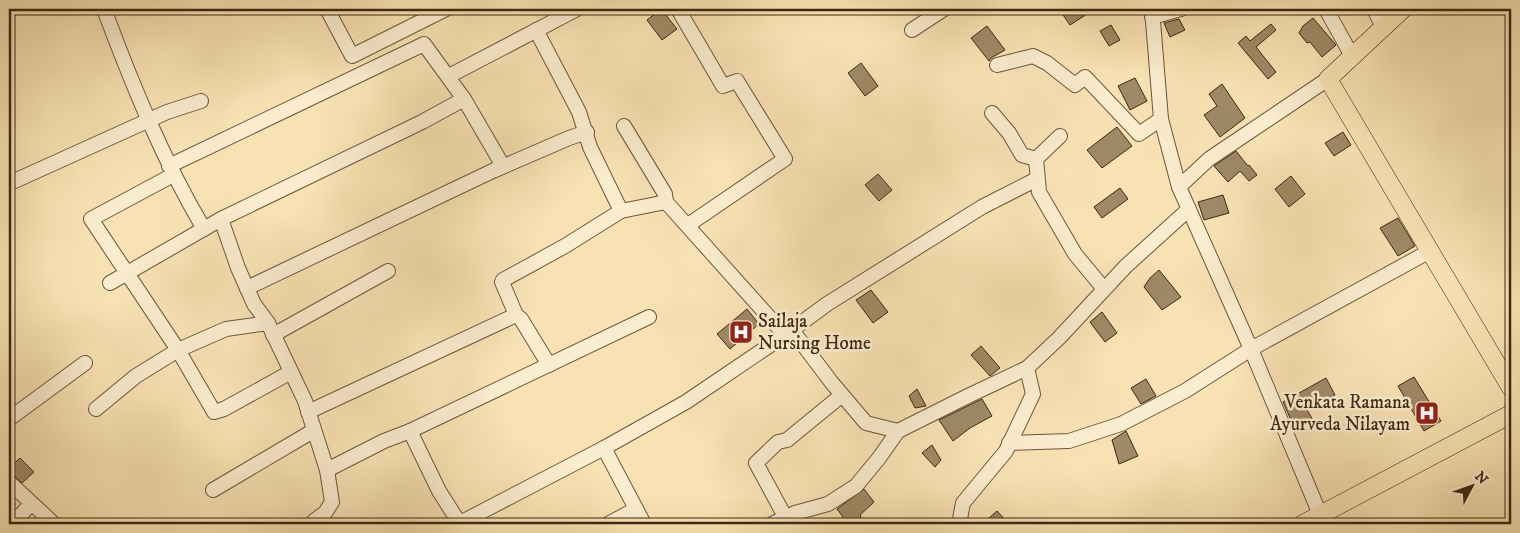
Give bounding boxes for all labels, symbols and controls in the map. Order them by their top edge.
place label: Sailaja Nursing Home [758,310,871,355]
hospital icon: Sailaja Nursing Home [728,319,754,345]
place label: Venkata Ramana Ayurveda Nilayam [1270,391,1410,436]
hospital icon: Venkata Ramana Ayurveda Nilayam [1414,400,1440,426]
north arrow [1448,460,1498,510]
text: N [1470,468,1492,489]

